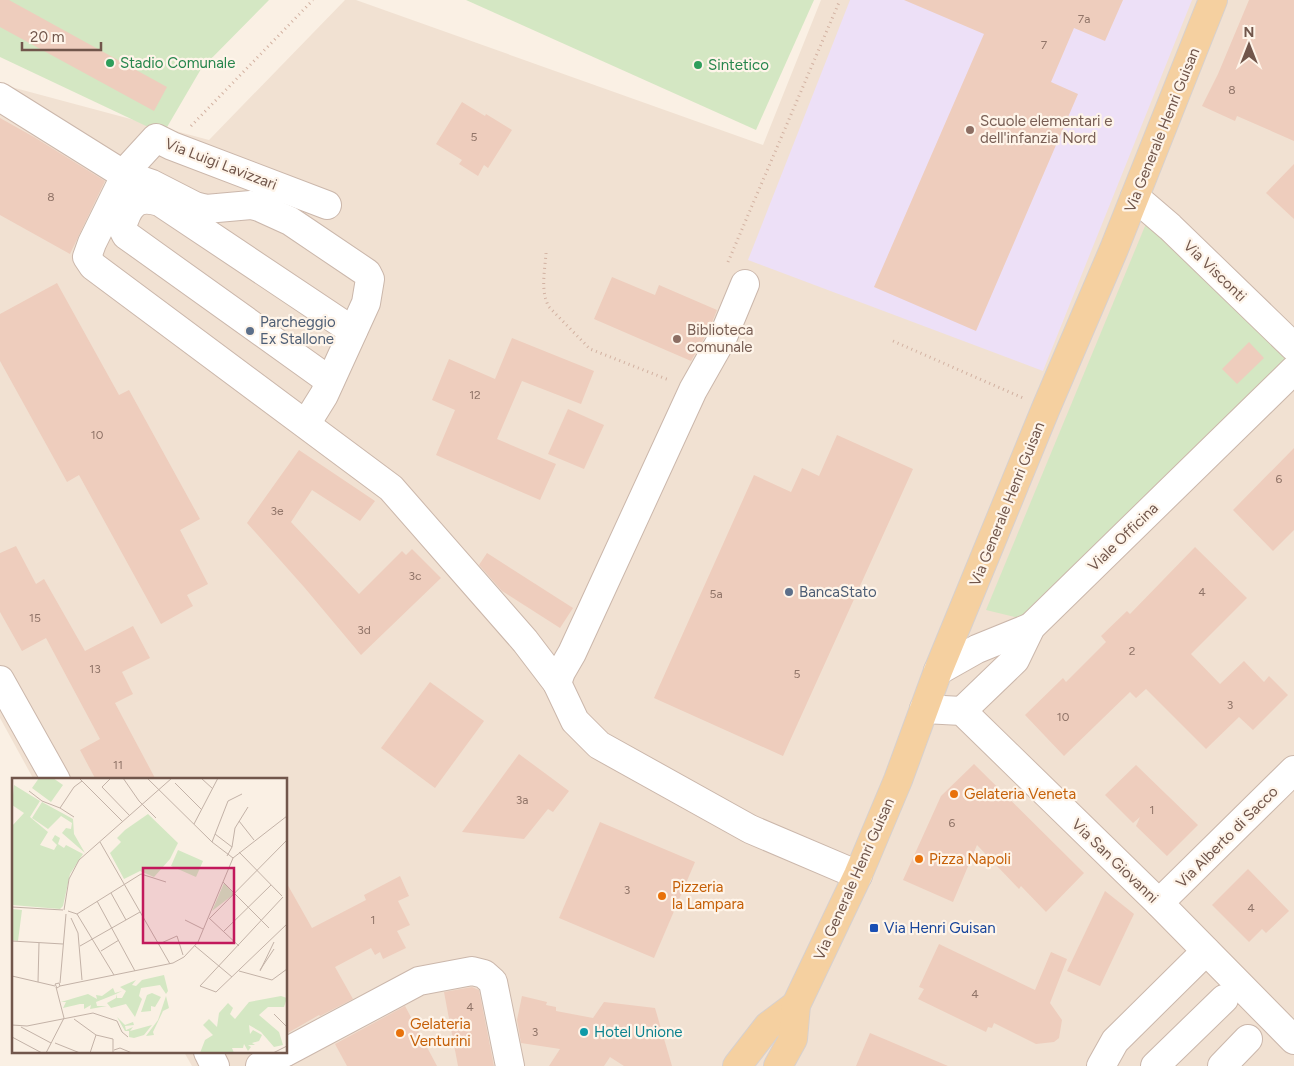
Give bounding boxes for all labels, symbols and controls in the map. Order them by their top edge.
house number: 7a [1078,12,1090,26]
scale bar [22,20,101,52]
north arrow [1224,20,1274,70]
text: N [1244,24,1254,41]
text: 20 m [30,28,64,46]
house number: 7 [1041,38,1048,52]
street label: Via Generale Henri Guisan [1121,45,1203,215]
place label: Stadio Comunale [120,54,235,72]
place label: Sintetico [708,56,769,74]
marker: Stadio Comunale [104,57,116,69]
marker: Sintetico [692,59,704,71]
house number: 8 [1228,83,1236,97]
place label: Scuole elementari e dell'infanzia Nord [980,112,1112,147]
marker: Scuole elementari e dell'infanzia Nord [964,124,976,136]
house number: 5 [471,130,478,144]
street label: Via Luigi Lavizzari [162,134,280,194]
house number: 8 [47,190,55,204]
street label: Via Visconti [1180,237,1250,305]
place label: Parcheggio Ex Stallone [260,313,336,348]
place label: Biblioteca comunale [687,321,754,356]
marker: Parcheggio Ex Stallone [244,325,256,337]
marker: Biblioteca comunale [671,333,683,345]
house number: 12 [469,388,481,402]
street label: Via Generale Henri Guisan [966,419,1048,589]
house number: 10 [91,428,104,442]
house number: 6 [1276,472,1283,486]
street label: Viale Officina [1084,499,1162,575]
house number: 3e [270,504,284,518]
house number: 3c [408,569,422,583]
place label: BancaStato [799,583,877,601]
house number: 4 [1198,585,1206,599]
marker: BancaStato [783,586,795,598]
house number: 5a [709,587,723,601]
house number: 15 [29,611,41,625]
house number: 3d [357,623,371,637]
house number: 2 [1129,644,1135,658]
house number: 13 [89,662,101,676]
house number: 5 [794,667,801,681]
house number: 3 [1227,698,1233,712]
house number: 10 [1057,710,1070,724]
house number: 11 [113,758,123,772]
inset map [12,778,288,1054]
street label: Via Alberto di Sacco [1172,782,1282,892]
place label: Gelateria Veneta [964,785,1076,803]
marker: Gelateria Veneta [948,788,960,800]
house number: 3a [516,793,528,807]
street label: Via Generale Henri Guisan [810,795,898,963]
house number: 1 [1150,803,1154,817]
street label: Via San Giovanni [1068,815,1162,907]
house number: 6 [949,816,956,830]
place label: Pizza Napoli [929,850,1011,868]
marker: Pizza Napoli [913,853,925,865]
place label: Pizzeria la Lampara [672,878,744,913]
house number: 3 [624,883,630,897]
marker: Pizzeria la Lampara [656,890,668,902]
house number: 4 [1247,901,1255,915]
house number: 1 [371,913,375,927]
place label: Via Henri Guisan [884,919,996,937]
marker: Via Henri Guisan [868,922,880,934]
house number: 4 [971,987,979,1001]
house number: 4 [466,1000,474,1014]
place label: Gelateria Venturini [410,1015,471,1050]
place label: Hotel Unione [594,1023,683,1041]
house number: 3 [532,1025,538,1039]
marker: Hotel Unione [578,1026,590,1038]
marker: Gelateria Venturini [394,1027,406,1039]

